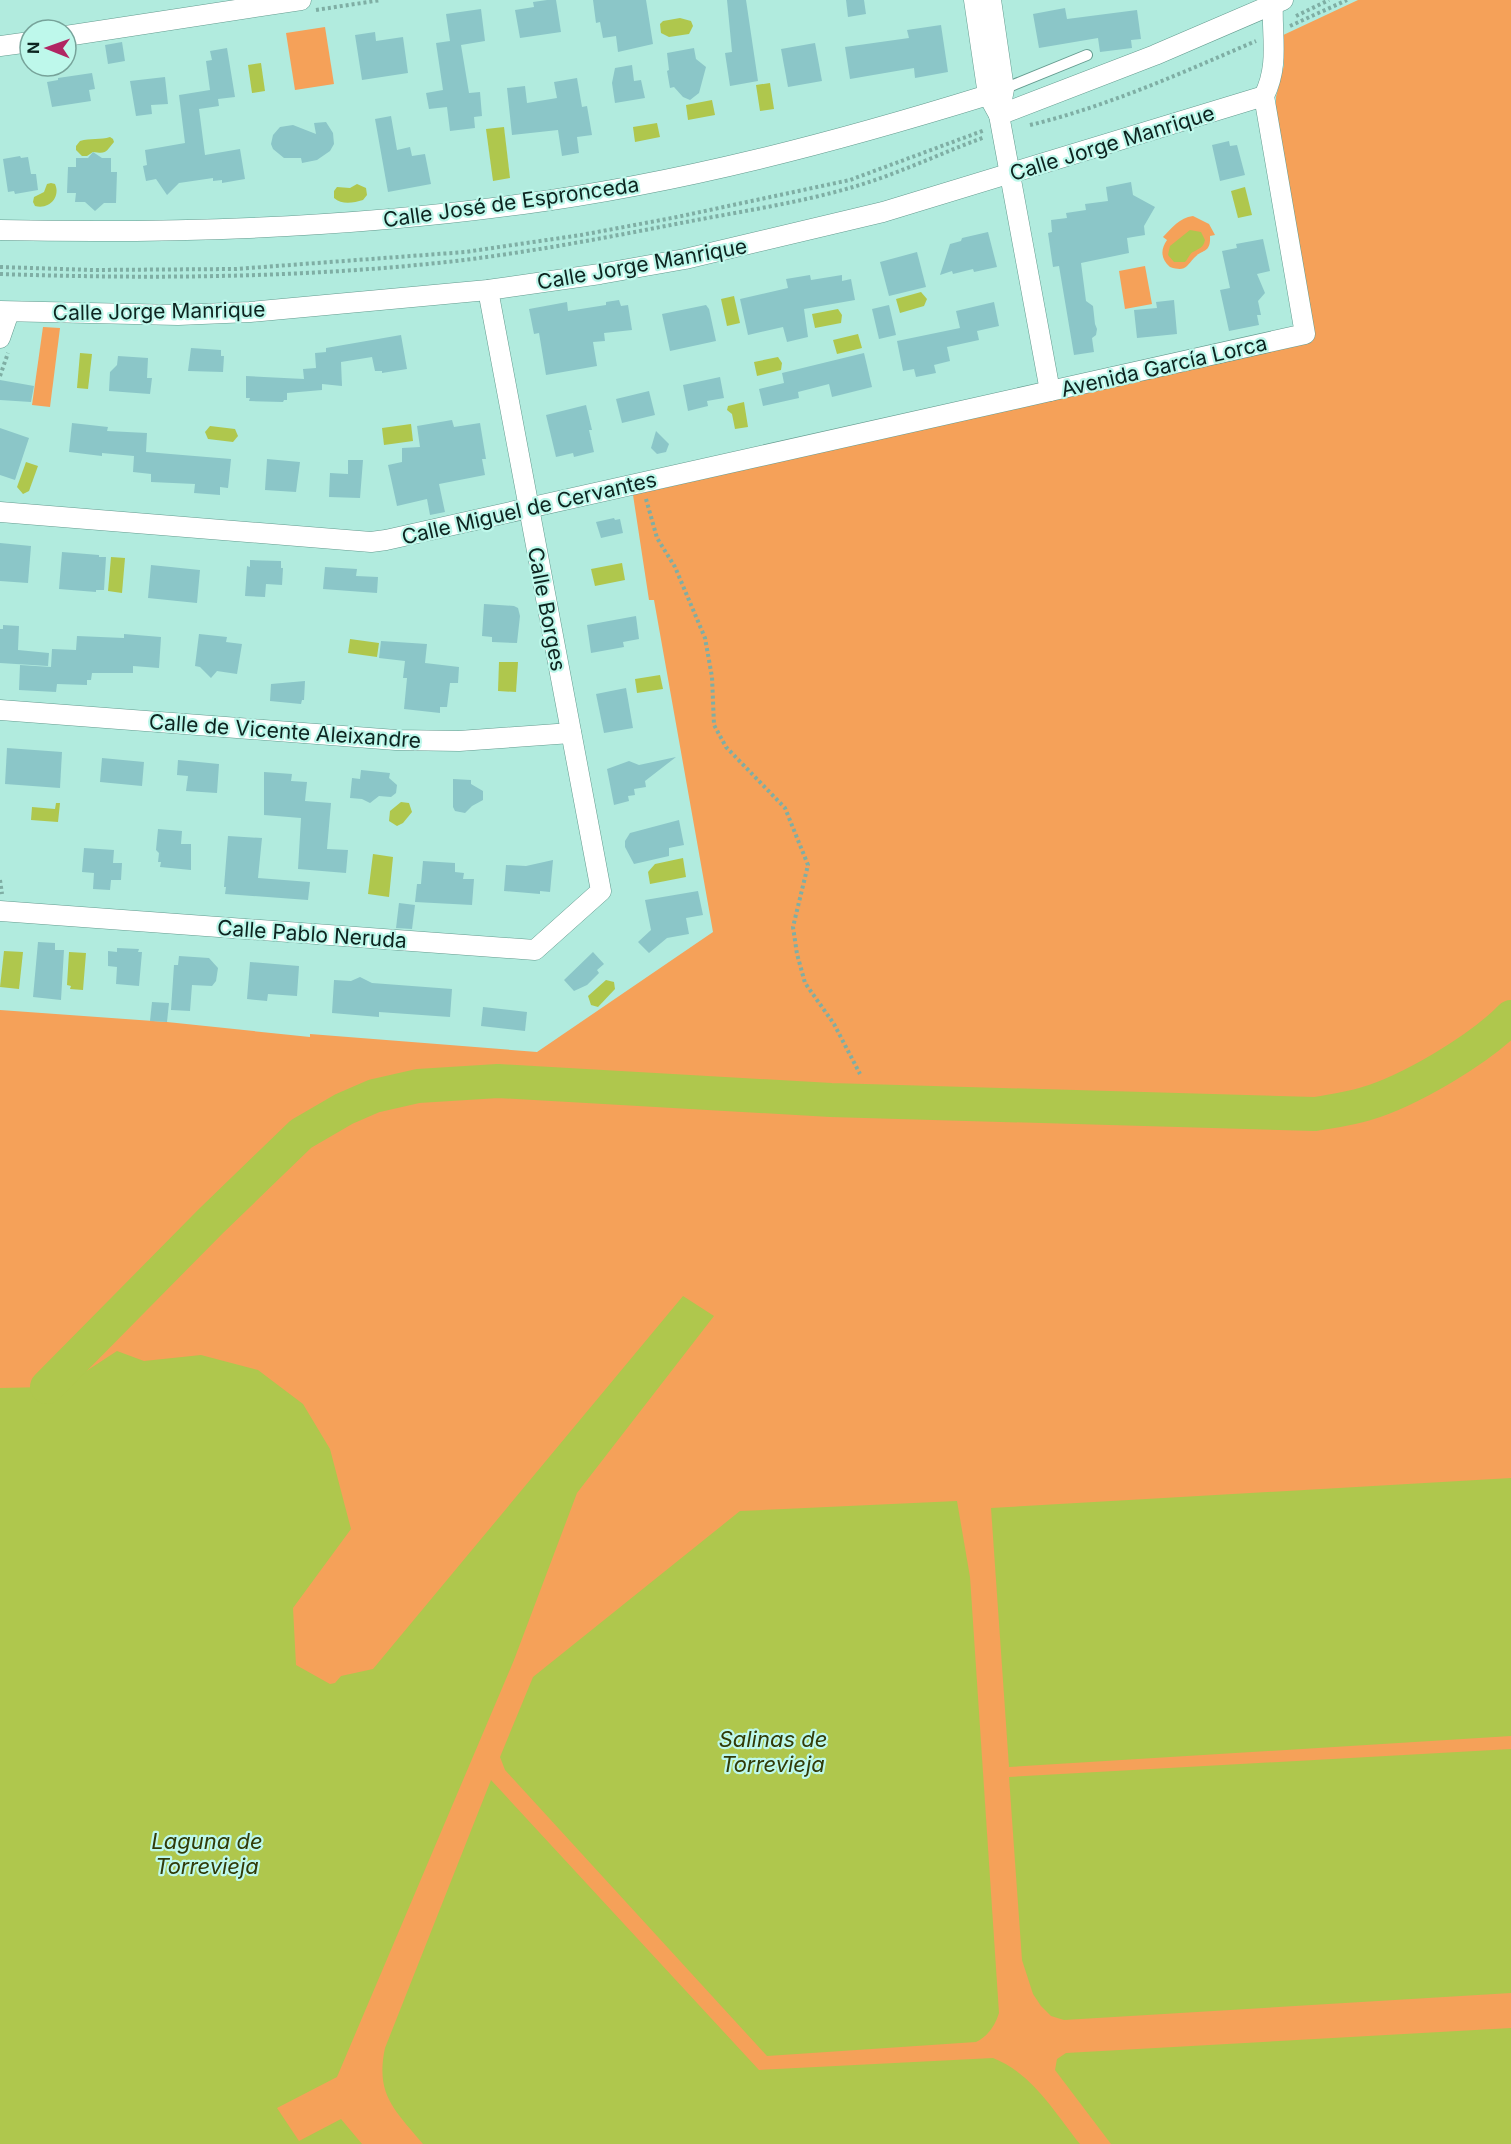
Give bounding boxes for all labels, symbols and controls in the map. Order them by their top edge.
north arrow [18,18,78,78]
text: N [23,41,43,54]
street label: Calle Jorge Manrique [1007,100,1217,186]
street label: Calle José de Espronceda [381,172,641,232]
street label: Calle Jorge Manrique [535,233,749,295]
street label: Calle Jorge Manrique [52,297,266,325]
street label: Avenida García Lorca [1059,330,1269,402]
street label: Calle Miguel de Cervantes [399,466,659,550]
street label: Calle Borges [523,545,571,673]
street label: Calle de Vicente Aleixandre [148,709,422,753]
street label: Calle Pablo Neruda [216,915,408,953]
water label: Salinas de Torrevieja [719,1726,827,1777]
water label: Laguna de Torrevieja [151,1828,263,1879]

